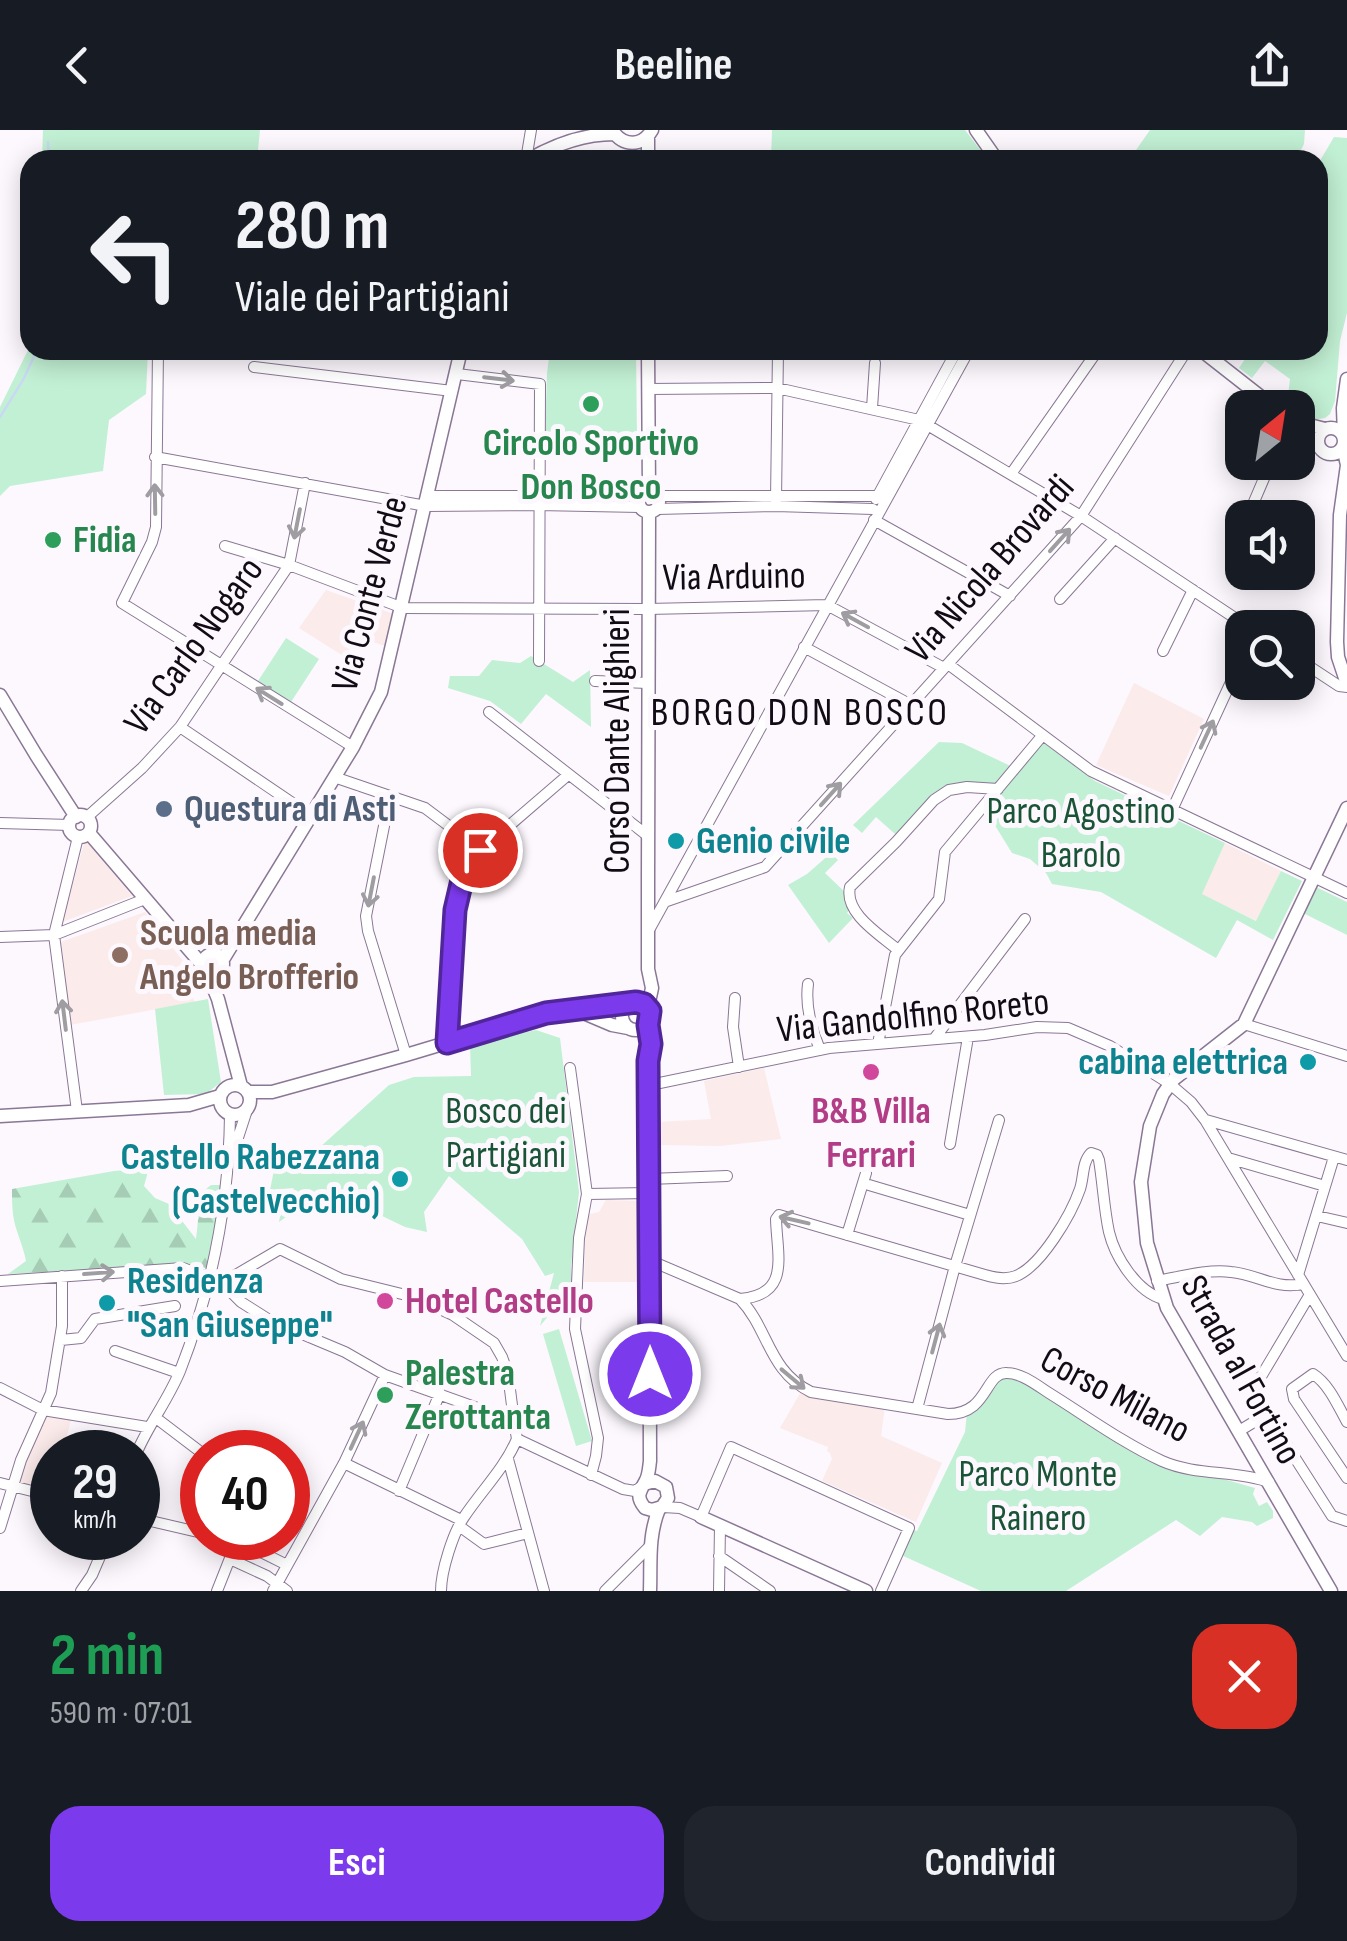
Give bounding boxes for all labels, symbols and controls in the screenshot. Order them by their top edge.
icon: back [50,38,105,93]
text: Beeline [615,38,732,93]
icon: share [1242,38,1297,93]
text: 280 m [235,185,389,269]
icon: left [70,190,200,320]
text: Viale dei Partigiani [235,270,510,325]
one-way arrow [482,370,514,389]
north arrow [1225,390,1315,480]
map controls [1225,390,1315,700]
marker: Circolo Sportivo Don Bosco [580,393,602,415]
place label: Circolo Sportivo Don Bosco [483,421,699,510]
street label: Via Nicola Brovardi [896,466,1084,672]
one-way arrow [146,483,165,515]
street label: Via Conte Verde [322,491,418,697]
button: sound [1225,500,1315,590]
one-way arrow [287,507,306,540]
place label: Fidia [73,518,136,563]
one-way arrow [1048,528,1071,553]
marker: Fidia [42,529,64,551]
street label: Via Carlo Nogaro [115,549,273,743]
street label: Via Arduino [662,553,806,601]
street label: Corso Dante Alighieri [595,608,640,874]
one-way arrow [841,609,870,629]
button: search [1225,610,1315,700]
one-way arrow [256,686,284,706]
district label: BORGO DON BOSCO [651,689,949,737]
one-way arrow [1199,719,1217,750]
one-way arrow [819,782,842,807]
place label: Questura di Asti [184,787,396,832]
park label: Parco Agostino Barolo [986,789,1176,878]
marker: Questura di Asti [153,798,175,820]
pin [438,808,523,893]
place label: Genio civile [696,819,851,864]
icon: arrive [453,823,508,878]
marker: Genio civile [665,830,687,852]
one-way arrow [361,875,380,908]
place label: Scuola media Angelo Brofferio [139,911,359,1000]
marker: Scuola media Angelo Brofferio [109,944,131,966]
street label: Via Gandolfino Roreto [775,979,1051,1053]
one-way arrow [54,999,73,1031]
place label: cabina elettrica [1078,1040,1288,1085]
marker: cabina elettrica [1297,1051,1319,1073]
marker: B&B Villa Ferrari [860,1061,882,1083]
park label: Bosco dei Partigiani [445,1089,567,1178]
place label: B&B Villa Ferrari [811,1089,931,1178]
place label: Castello Rabezzana (Castelvecchio) [121,1135,380,1224]
marker: Castello Rabezzana (Castelvecchio) [389,1168,411,1190]
one-way arrow [779,1210,811,1228]
place label: Residenza "San Giuseppe" [127,1259,333,1348]
one-way arrow [82,1264,114,1283]
street label: Strada al Fortino [1171,1268,1311,1472]
place label: Hotel Castello [405,1279,594,1324]
marker: Hotel Castello [374,1290,396,1312]
marker: Residenza "San Giuseppe" [96,1292,118,1314]
position arrow [598,1322,702,1426]
one-way arrow [927,1323,946,1354]
street label: Corso Milano [1032,1337,1198,1453]
place label: Palestra Zerottanta [405,1351,551,1440]
one-way arrow [780,1368,806,1390]
marker: Palestra Zerottanta [374,1384,396,1406]
one-way arrow [349,1420,367,1451]
speed limit sign: 40 [180,1430,310,1560]
park label: Parco Monte Rainero [959,1452,1117,1541]
text: 29 [72,1453,118,1513]
text: km/h [73,1505,117,1536]
text: 2 min [50,1620,164,1692]
button: close [1192,1624,1297,1729]
text: 590 m · 07:01 [50,1694,192,1733]
button: Esci [50,1806,664,1921]
button: Condividi [684,1806,1297,1921]

